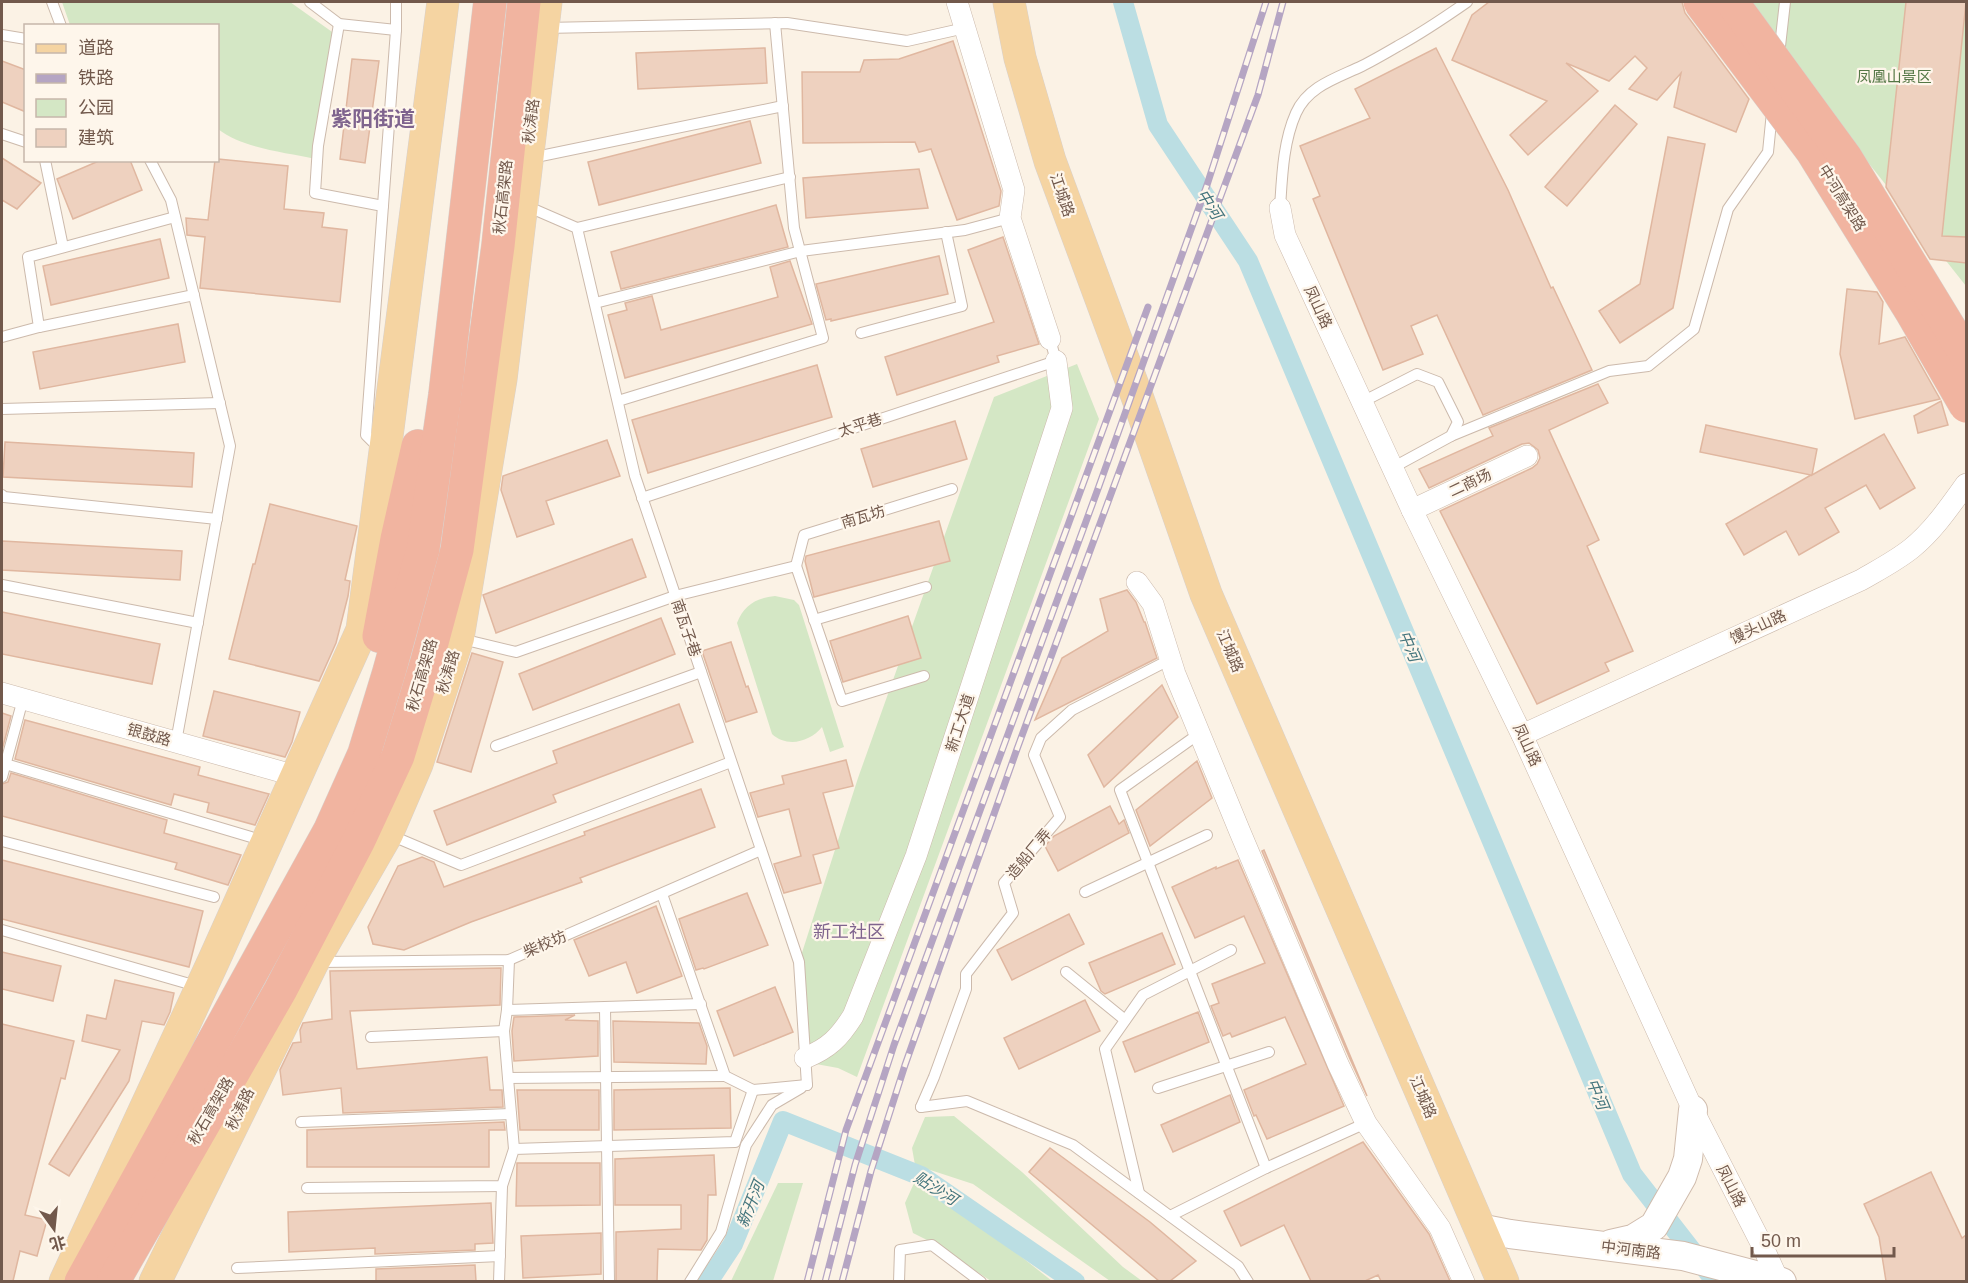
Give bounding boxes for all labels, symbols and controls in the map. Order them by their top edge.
legend [24,24,219,162]
text: 道路 [78,38,114,58]
text: 铁路 [78,68,114,88]
park label: 凤凰山景区 [1856,68,1932,85]
text: 公园 [78,98,114,118]
street label: 秋涛路 [519,98,542,144]
district label: 紫阳街道 [331,107,415,130]
text: 建筑 [78,128,114,148]
street label: 秋石高架路 [490,159,515,235]
street label: 中河高架路 [1815,161,1870,234]
street label: 江城路 [1047,171,1078,219]
water label: 中河 [1194,186,1227,225]
street label: 凤山路 [1301,283,1336,331]
street label: 太平巷 [836,409,884,440]
street label: 二商场 [1446,465,1494,500]
street label: 南瓦坊 [839,502,887,531]
street label: 南瓦子巷 [669,597,704,659]
street label: 馒头山路 [1727,606,1789,647]
street label: 江城路 [1214,627,1247,675]
water label: 中河 [1395,628,1425,667]
street label: 秋石高架路 [403,636,440,713]
street label: 秋涛路 [433,648,462,696]
street label: 新工大道 [942,692,977,754]
street label: 银鼓路 [125,720,173,749]
street label: 凤山路 [1510,721,1545,769]
street label: 造船厂弄 [1003,825,1054,882]
district label: 新工社区 [813,922,885,942]
street label: 柴校坊 [521,927,569,960]
street label: 江城路 [1407,1073,1440,1121]
street label: 秋石高架路 [184,1074,237,1147]
water label: 中河 [1583,1076,1613,1115]
street label: 秋涛路 [222,1085,257,1133]
street label: 凤山路 [1714,1162,1749,1210]
water label: 贴沙河 [911,1168,963,1210]
water label: 新开河 [734,1176,768,1230]
north arrow [24,1199,84,1259]
scale bar [1752,1220,1894,1258]
text: 50 m [1761,1231,1801,1251]
text: 北 [48,1233,68,1253]
street label: 中河南路 [1600,1237,1662,1262]

